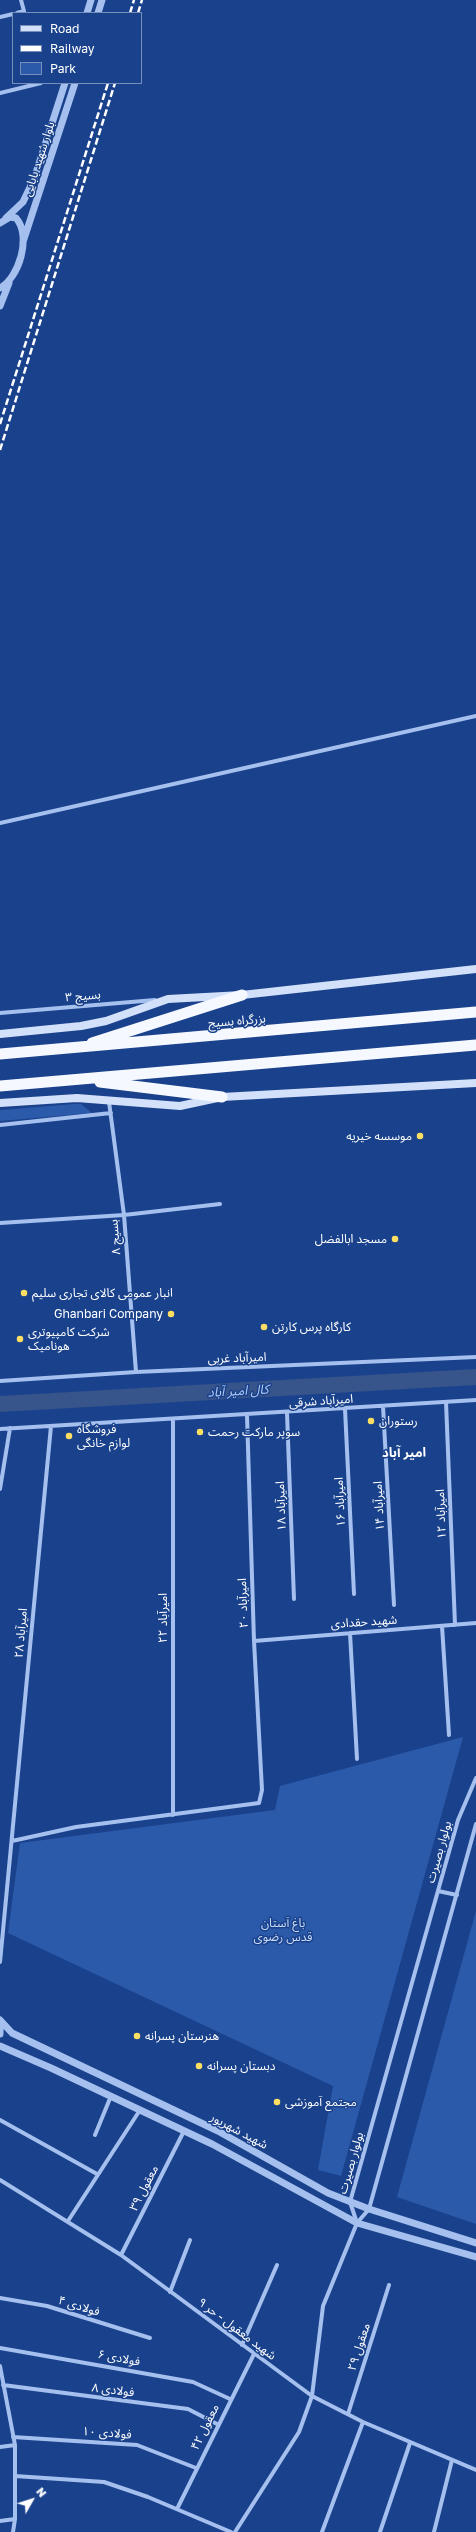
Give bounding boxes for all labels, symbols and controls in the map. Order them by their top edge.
legend [12,12,142,84]
text: Road [50,21,79,36]
text: Railway [50,41,95,56]
text: Park [50,61,76,76]
street label: بلوار شهید بابایی [20,120,58,198]
street label: بسیج ۳ [65,987,101,1005]
street label: بزرگراه بسیج [208,1011,266,1031]
place label: موسسه خیریه [346,1129,412,1143]
marker: موسسه خیریه [415,1131,425,1141]
street label: بسیج ۸ [106,1219,124,1255]
place label: مسجد ابالفضل [315,1232,387,1246]
marker: مسجد ابالفضل [390,1234,400,1244]
place label: انبار عمومی کالای تجاری سلیم [32,1286,173,1300]
marker: انبار عمومی کالای تجاری سلیم [19,1288,29,1298]
place label: Ghanbari Company [54,1307,163,1321]
marker: Ghanbari Company [166,1309,176,1319]
place label: کارگاه پرس کارتن [272,1320,351,1334]
marker: کارگاه پرس کارتن [259,1322,269,1332]
place label: شرکت کامپیوتری هونامیک [28,1325,110,1353]
marker: شرکت کامپیوتری هونامیک [15,1334,25,1344]
street label: امیرآباد غربی [207,1350,267,1366]
water label: کال امیر آباد [207,1382,269,1400]
street label: امیرآباد شرقی [288,1392,354,1410]
place label: رستوران [379,1414,418,1428]
marker: رستوران [366,1416,376,1426]
place label: فروشگاه لوازم خانگی [77,1422,130,1450]
place label: سوپر مارکت رحمت [208,1425,300,1439]
marker: سوپر مارکت رحمت [195,1427,205,1437]
marker: فروشگاه لوازم خانگی [64,1431,74,1441]
district label: امیر آباد [382,1445,426,1461]
street label: امیرآباد ۱۶ [331,1477,349,1527]
street label: امیرآباد ۱۸ [273,1481,289,1531]
street label: امیرآباد ۱۴ [370,1481,388,1531]
street label: امیرآباد ۱۲ [433,1489,449,1539]
street label: امیرآباد ۲۰ [235,1578,251,1628]
street label: امیرآباد ۲۲ [156,1593,170,1643]
street label: امیرآباد ۲۸ [12,1607,30,1659]
street label: شهید حقدادی [330,1613,398,1631]
street label: بولوار بصیرت [423,1819,455,1885]
park label: باغ آستان قدس رضوی [254,1916,312,1944]
place label: هنرستان پسرانه [145,2029,219,2043]
marker: هنرستان پسرانه [132,2031,142,2041]
place label: دبستان پسرانه [207,2059,275,2073]
marker: دبستان پسرانه [194,2061,204,2071]
place label: مجتمع آموزشی [285,2095,357,2109]
marker: مجتمع آموزشی [272,2097,282,2107]
street label: شهید شهریور [208,2110,270,2152]
street label: بولوار بصیرت [335,2130,367,2196]
street label: معقول ۳۹ [126,2163,162,2213]
street label: فولادی ۴ [56,2293,102,2319]
street label: شهید معقول - حر ۹ [195,2295,279,2363]
street label: معقول ۲۹ [345,2321,373,2373]
street label: فولادی ۶ [97,2347,141,2369]
street label: فولادی ۸ [91,2380,135,2400]
street label: معقول ۴۲ [188,2402,222,2452]
street label: فولادی ۱۰ [82,2424,132,2442]
north arrow [12,2480,52,2520]
text: N [34,2485,49,2499]

